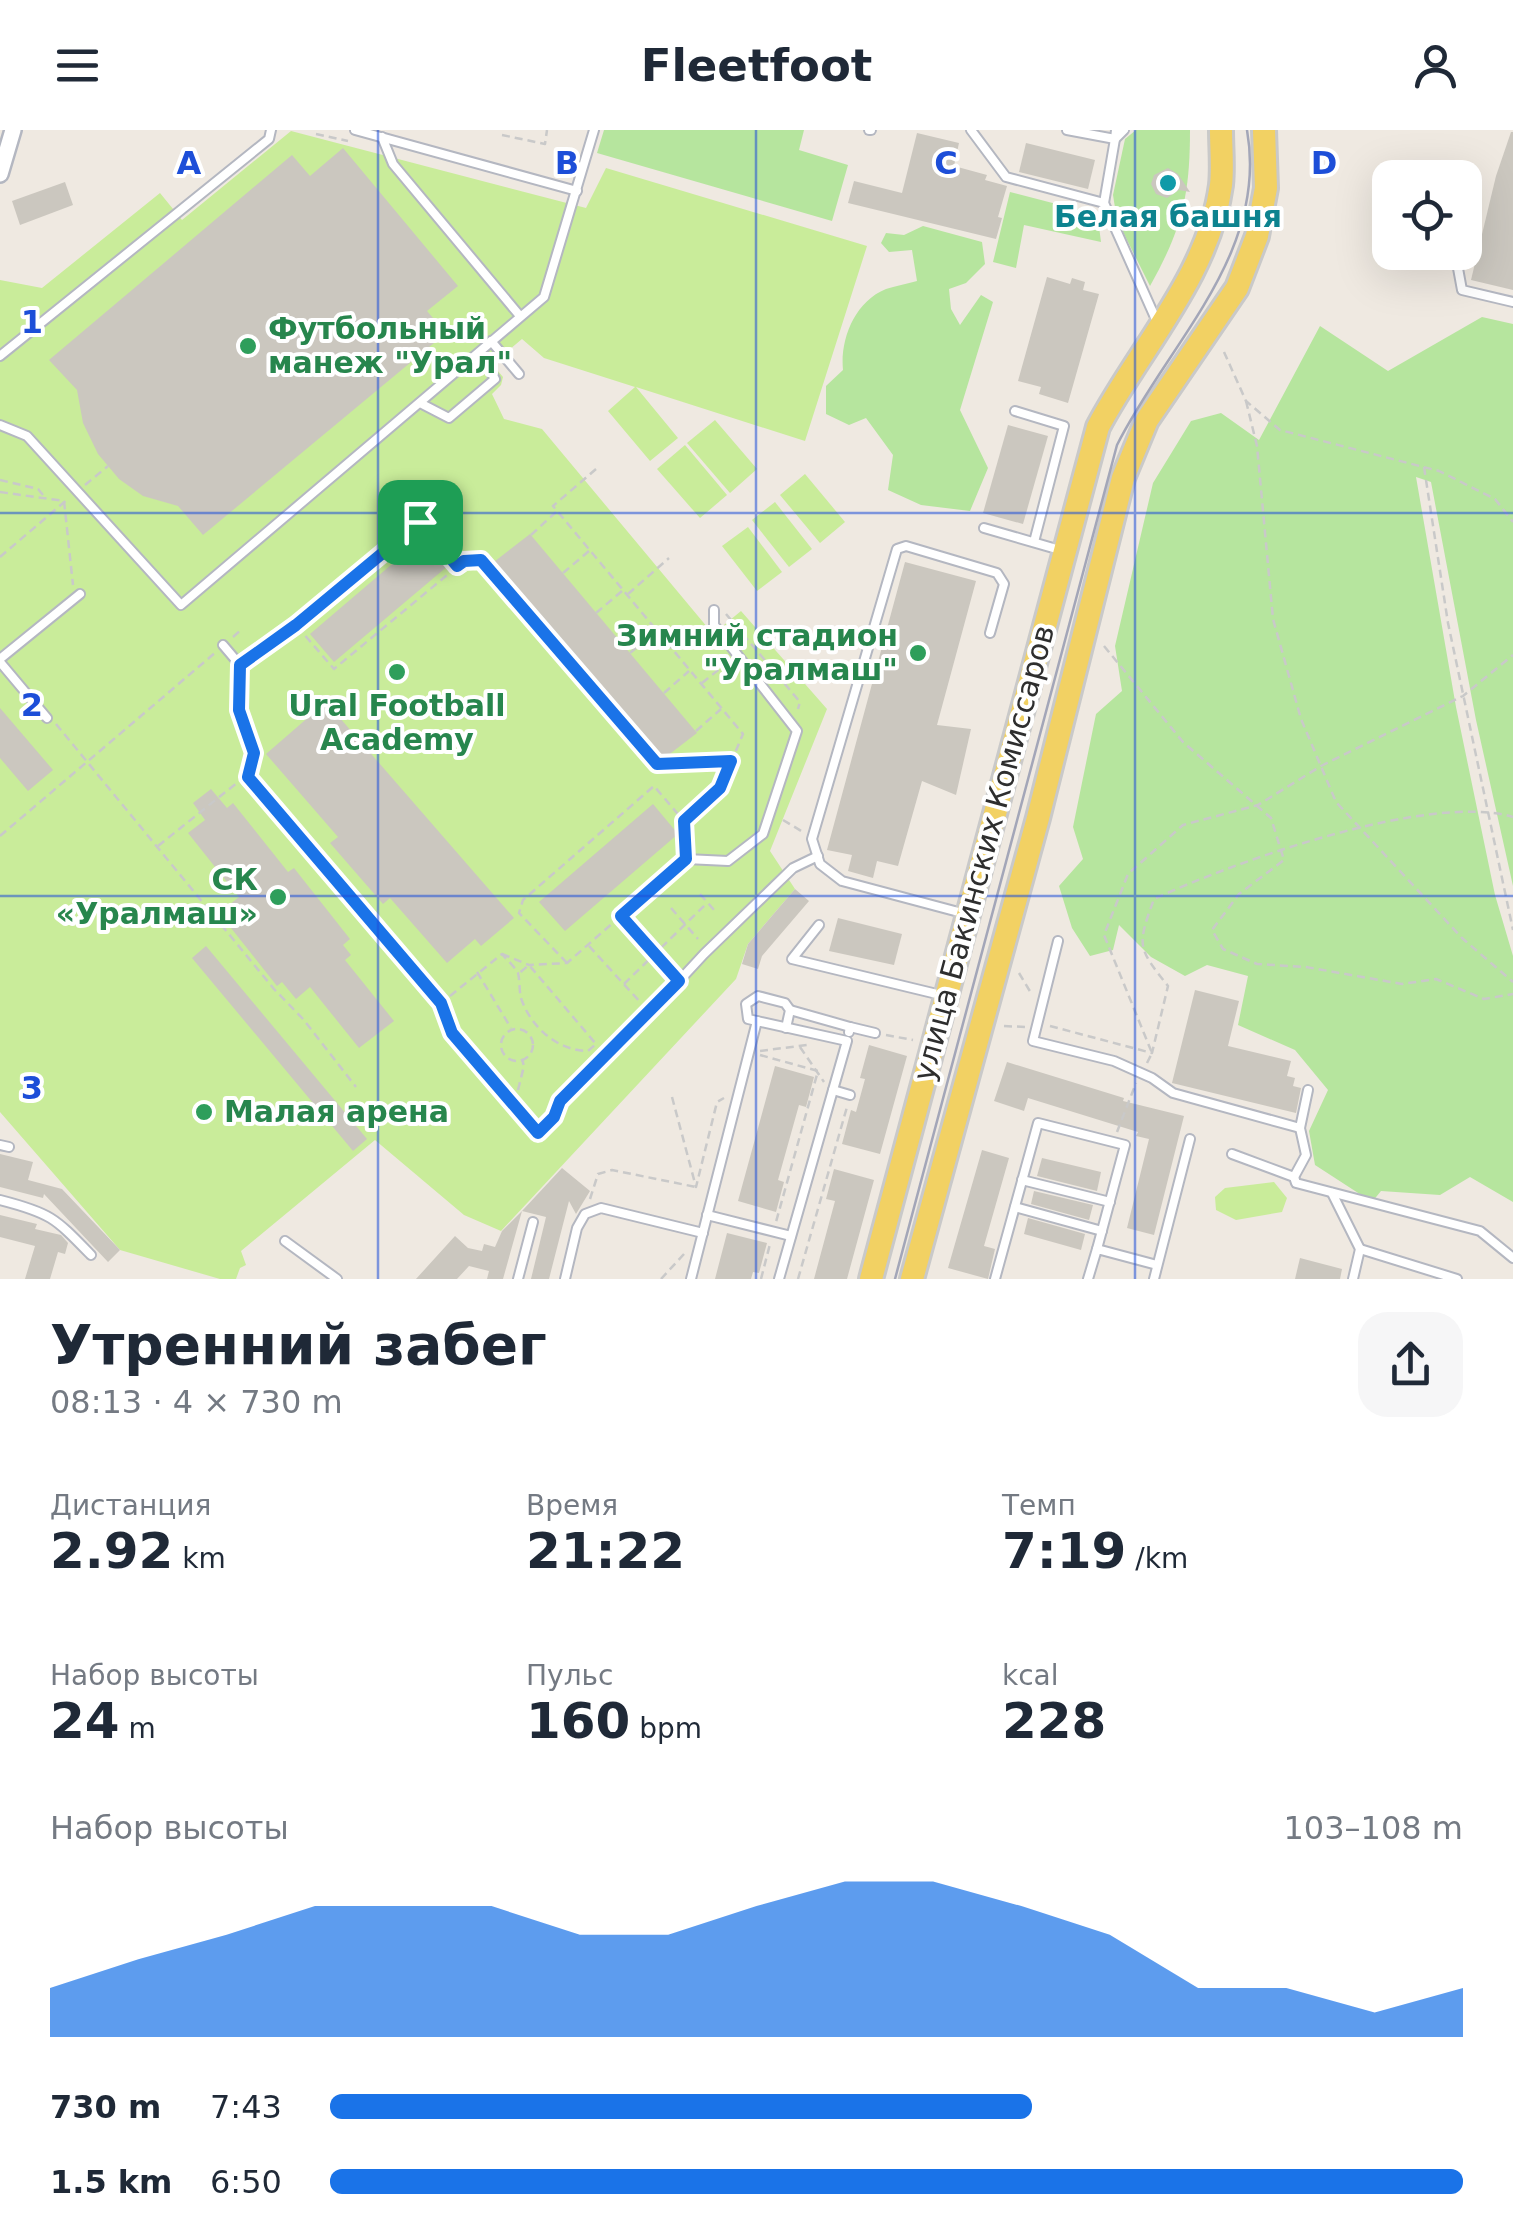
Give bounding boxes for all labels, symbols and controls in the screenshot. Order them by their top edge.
icon: menu [50,38,105,93]
icon: person [1408,38,1463,93]
text: Fleetfoot [641,39,872,92]
text: A [177,144,202,182]
text: B [555,144,579,182]
text: C [934,144,958,182]
text: D [1311,144,1337,182]
map controls [1372,160,1482,270]
button: locate [1372,160,1482,270]
marker: Белая башня [1157,172,1179,194]
place label: Белая башня [1054,199,1282,234]
text: 1 [21,303,43,341]
place label: Футбольный манеж "Урал" [268,311,512,380]
marker: Футбольный манеж "Урал" [237,335,259,357]
pin [378,480,463,565]
icon: arrive [393,495,448,550]
place label: Зимний стадион "Уралмаш" [616,618,898,687]
street label: улица Бакинских Комиссаров [906,621,1061,1085]
marker: Зимний стадион "Уралмаш" [907,642,929,664]
marker: Ural Football Academy [386,661,408,683]
text: 2 [21,686,43,724]
place label: Ural Football Academy [288,688,506,757]
place label: СК «Уралмаш» [56,862,258,931]
marker: СК «Уралмаш» [267,886,289,908]
text: 3 [21,1069,43,1107]
place label: Малая арена [224,1094,449,1129]
marker: Малая арена [193,1101,215,1123]
button: share [1358,1312,1463,1417]
text: Утренний забег [50,1313,547,1377]
text: 08:13 · 4 × 730 m [50,1383,343,1421]
text: Дистанция [50,1489,211,1522]
text: Время [526,1489,618,1522]
text: Темп [1002,1489,1076,1522]
text: 2.92 [50,1522,173,1580]
text: 21:22 [526,1522,685,1580]
text: 7:19 [1002,1522,1126,1580]
text: km [173,1542,226,1575]
text: /km [1126,1542,1188,1575]
text: Набор высоты [50,1659,259,1692]
text: Пульс [526,1659,613,1692]
text: kcal [1002,1659,1059,1692]
text: 24 [50,1692,120,1750]
text: 160 [526,1692,630,1750]
text: 228 [1002,1692,1106,1750]
text: m [120,1712,156,1745]
text: bpm [630,1712,702,1745]
text: Набор высоты [50,1809,289,1847]
text: 103–108 m [1284,1809,1463,1847]
text: 730 m [50,2088,161,2126]
text: 7:43 [210,2088,282,2126]
text: 1.5 km [50,2163,172,2201]
text: 6:50 [210,2163,282,2201]

